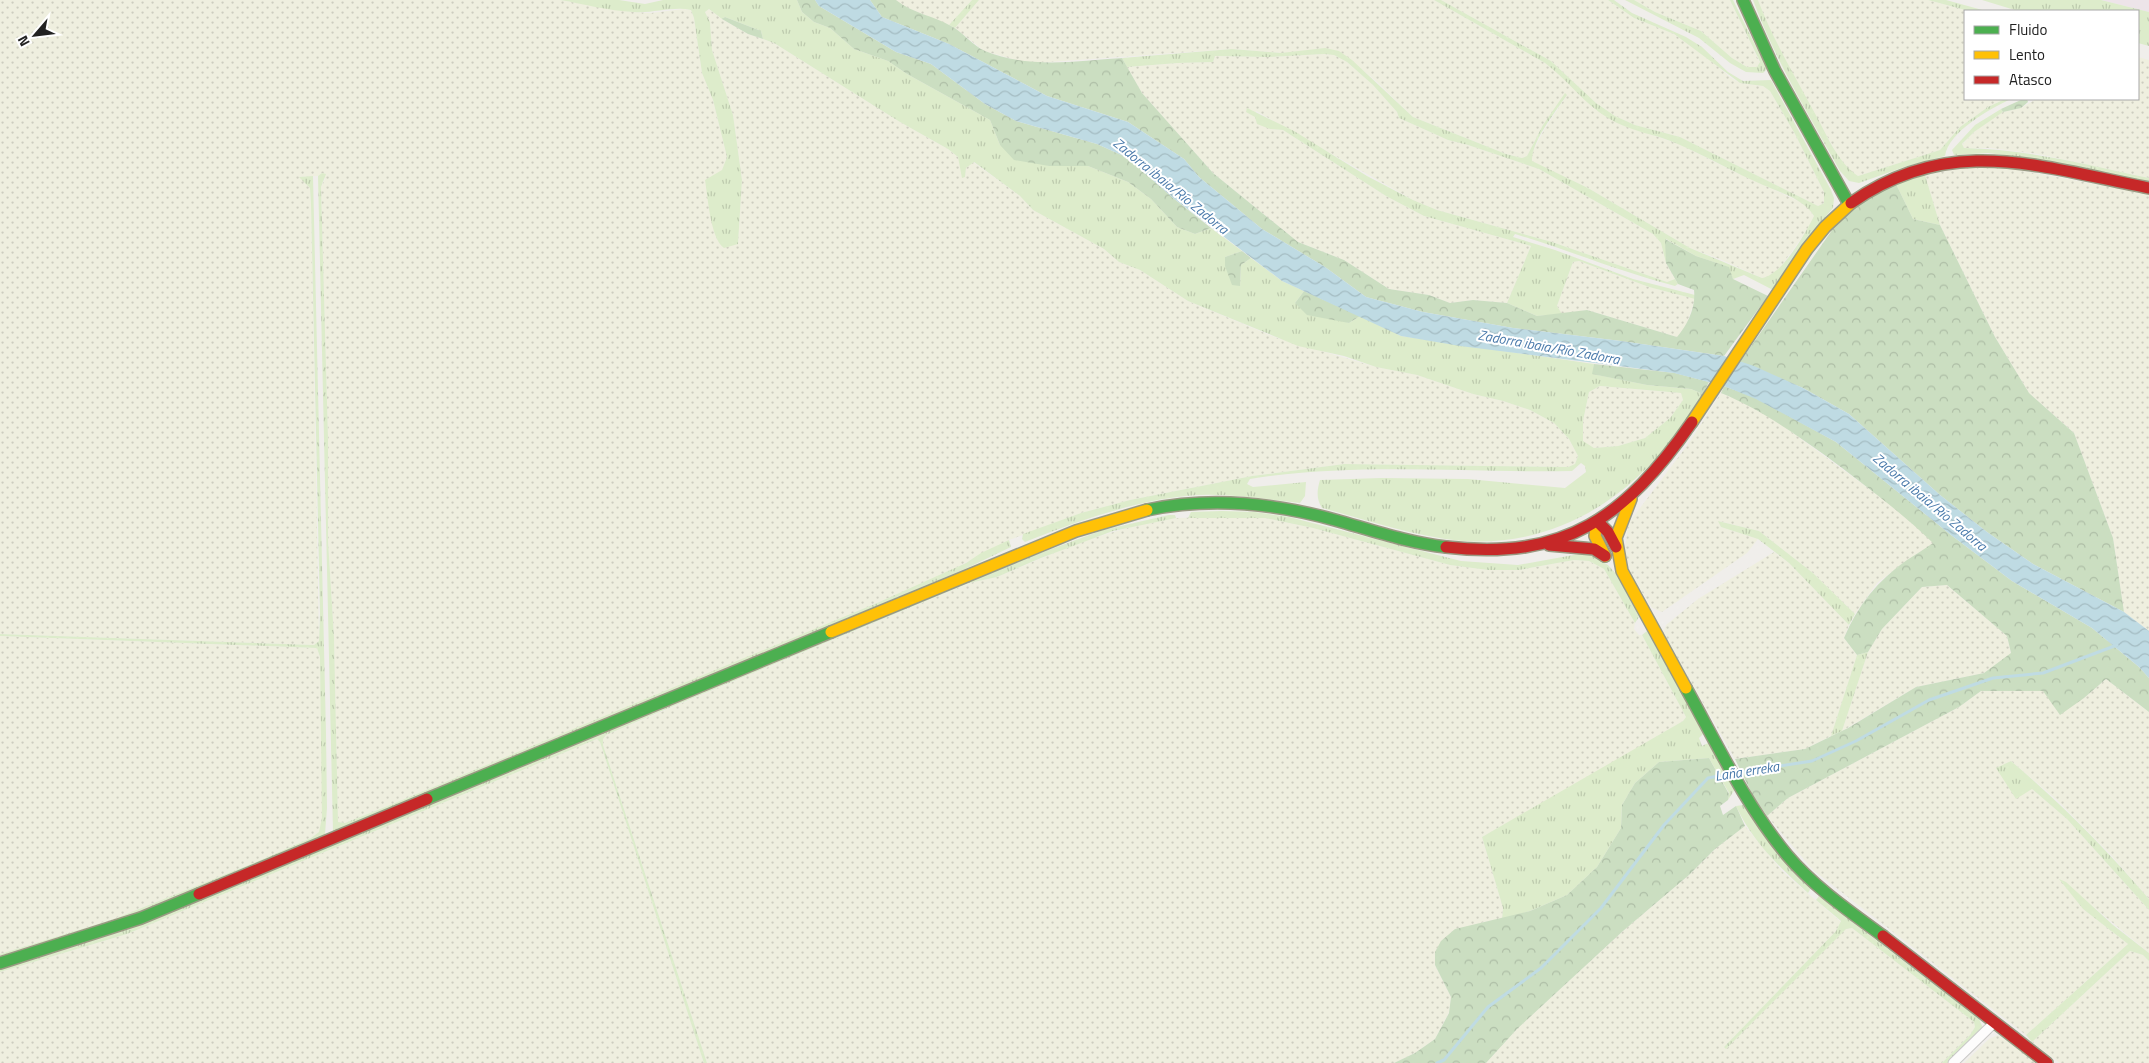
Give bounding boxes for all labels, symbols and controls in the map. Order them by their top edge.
north arrow [10,10,60,60]
legend [1964,10,2139,100]
text: Fluido [2009,18,2048,41]
text: N [12,32,35,51]
text: Lento [2009,43,2045,66]
text: Atasco [2009,68,2052,91]
water label: Zadorra ibaia/Río Zadorra [1109,132,1234,239]
water label: Zadorra ibaia/Río Zadorra [1477,324,1622,369]
water label: Zadorra ibaia/Río Zadorra [1869,448,1993,556]
water label: Laña erreka [1713,755,1781,786]

